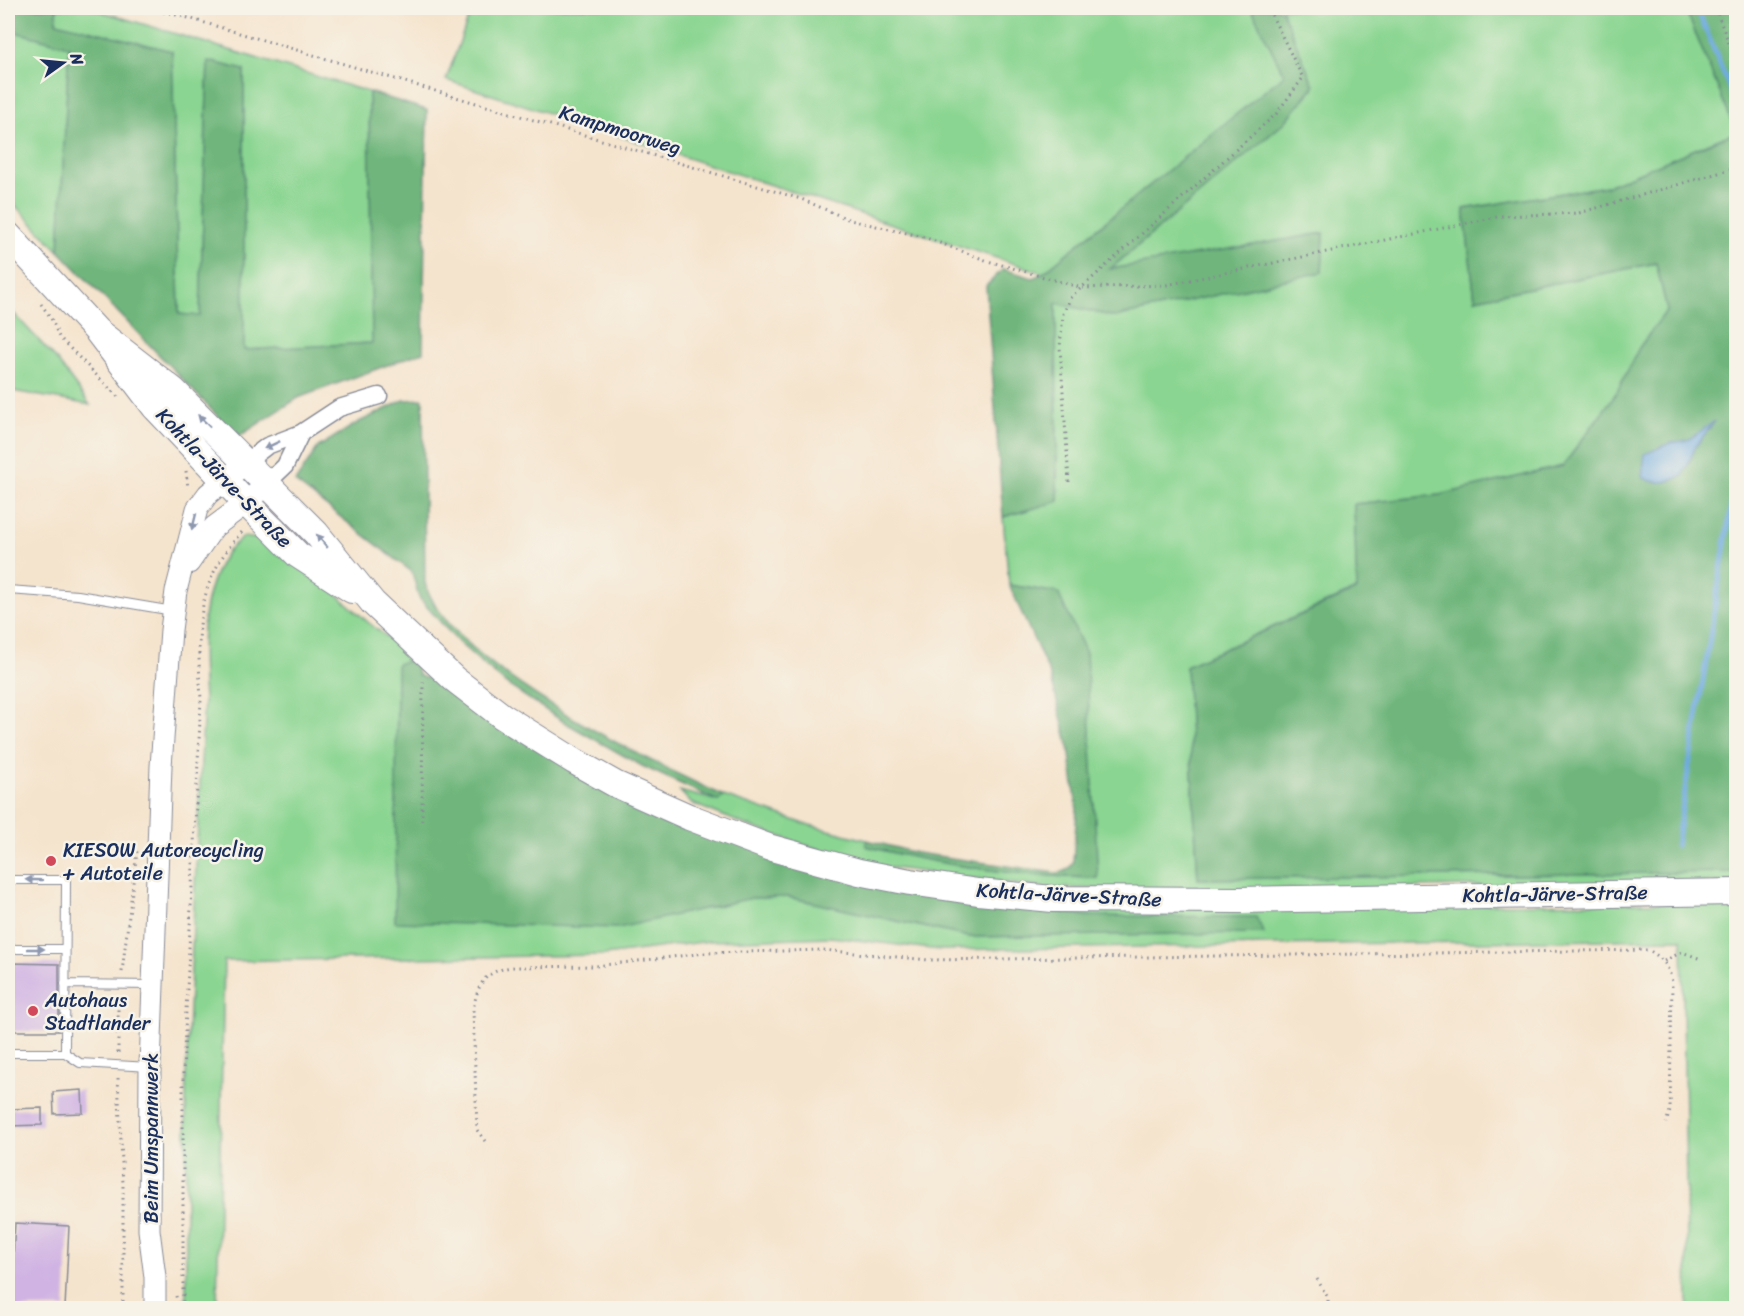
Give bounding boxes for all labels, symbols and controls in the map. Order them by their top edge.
north arrow [33,33,93,93]
text: N [61,49,93,69]
street label: Kampmoorweg [555,95,685,165]
street label: Kohtla-Järve-Straße [147,399,301,557]
one-way arrow [197,414,211,429]
one-way arrow [262,440,280,450]
one-way arrow [189,513,198,531]
one-way arrow [316,534,329,549]
place label: KIESOW Autorecycling + Autoteile [62,833,264,891]
marker: KIESOW Autorecycling + Autoteile [44,854,58,868]
street label: Kohtla-Järve-Straße [976,873,1162,917]
one-way arrow [24,875,43,885]
street label: Kohtla-Järve-Straße [1462,875,1648,913]
one-way arrow [27,944,46,954]
place label: Autohaus Stadtlander [44,983,152,1041]
marker: Autohaus Stadtlander [26,1004,40,1018]
street label: Beim Umspannwerk [134,1053,169,1223]

